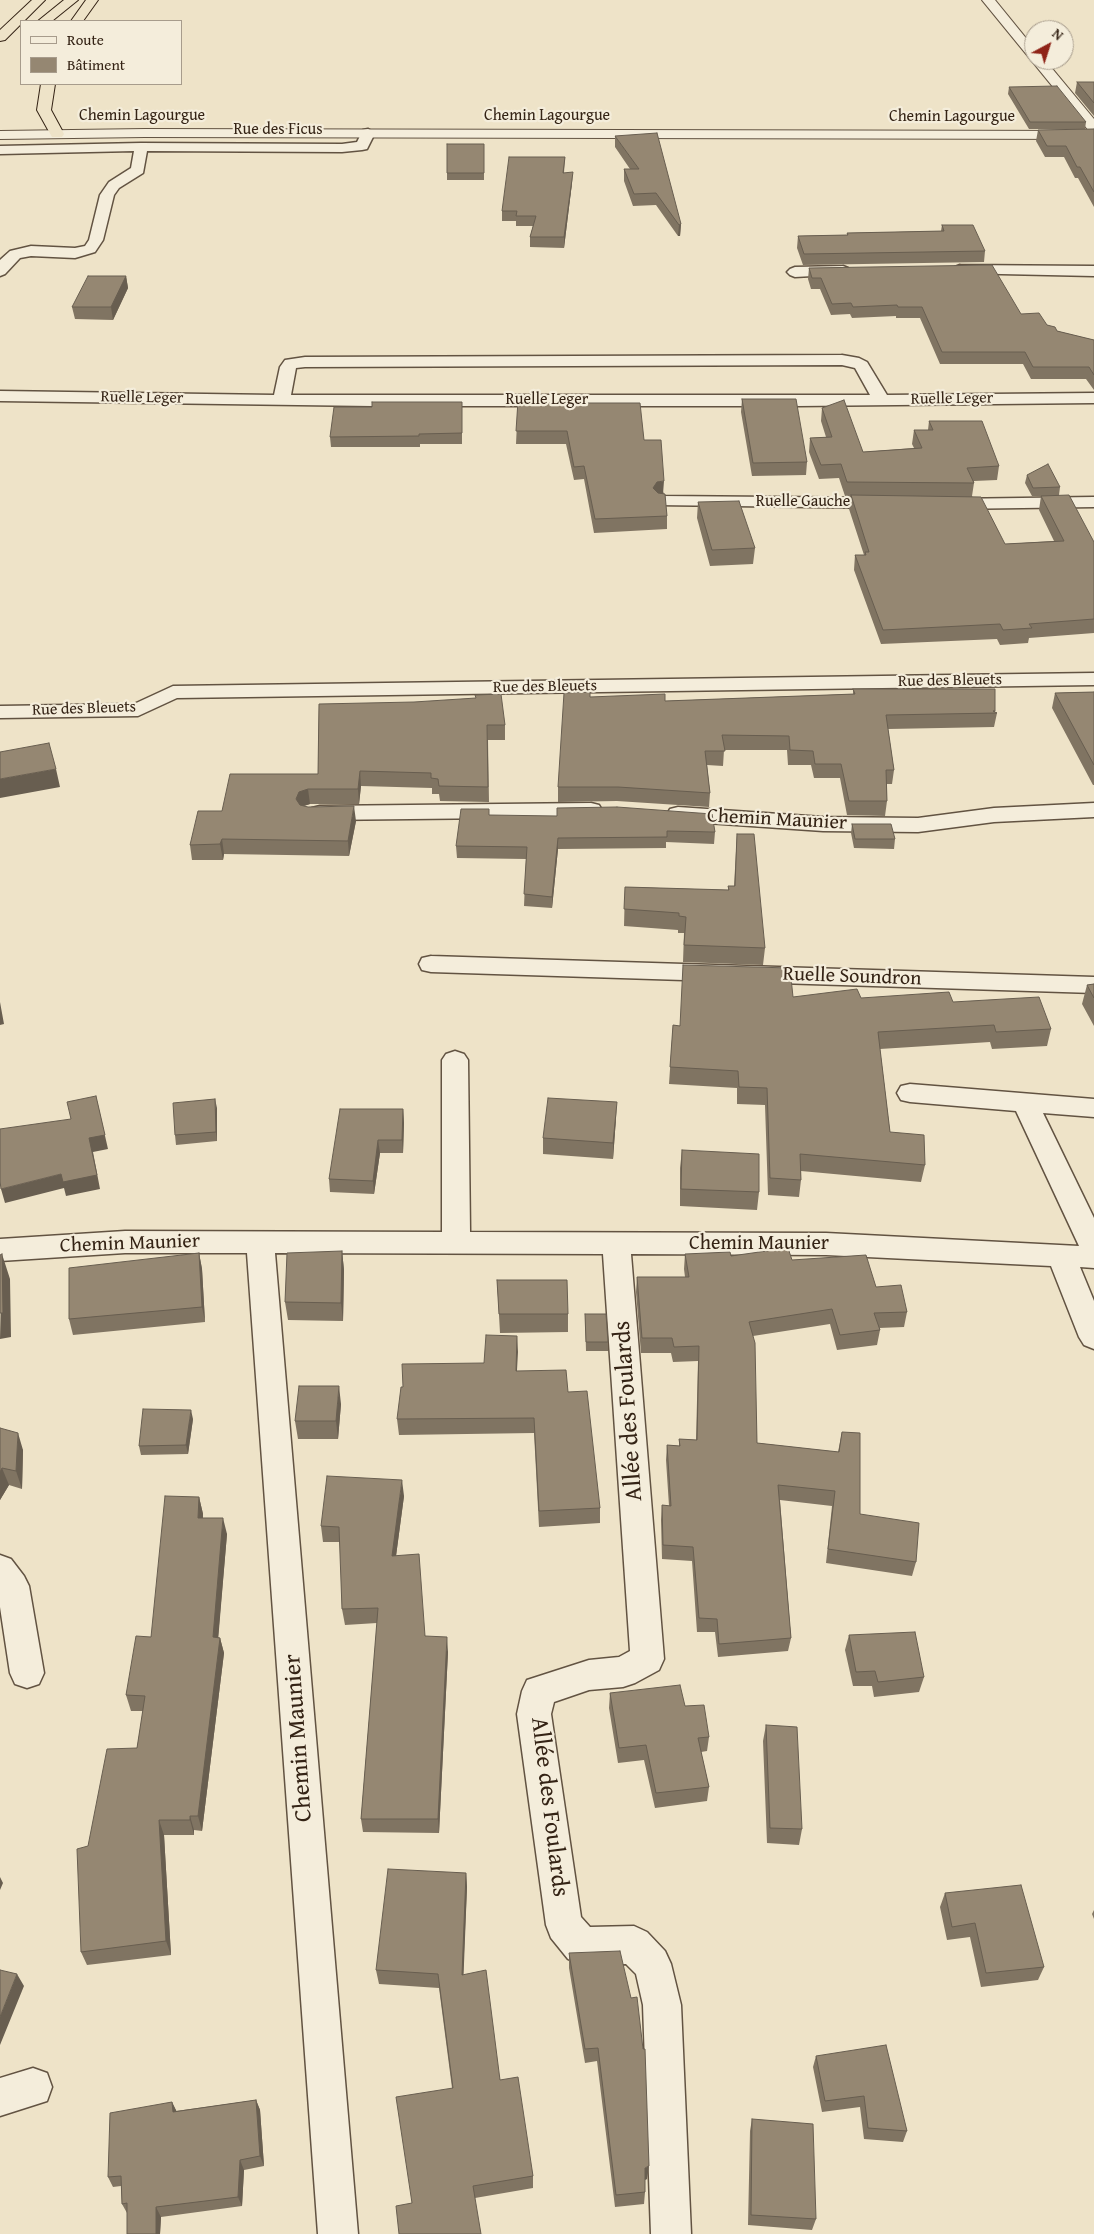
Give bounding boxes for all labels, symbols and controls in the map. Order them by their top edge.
legend [20,20,182,85]
north arrow [1024,20,1074,70]
text: N [1048,24,1068,45]
text: Route [67,29,104,50]
text: Bâtiment [67,54,125,75]
street label: Chemin Lagourgue [79,106,205,126]
street label: Chemin Lagourgue [484,106,610,126]
street label: Chemin Lagourgue [889,107,1015,127]
street label: Rue des Ficus [233,120,323,140]
street label: Ruelle Leger [100,388,184,408]
street label: Ruelle Leger [910,389,994,409]
street label: Ruelle Leger [506,390,588,410]
street label: Ruelle Gauche [756,492,850,512]
street label: Rue des Bleuets [898,670,1002,692]
street label: Rue des Bleuets [493,676,597,698]
street label: Rue des Bleuets [32,698,136,720]
street label: Chemin Maunier [706,804,848,836]
street label: Ruelle Soundron [782,963,922,991]
street label: Chemin Maunier [60,1230,200,1258]
street label: Chemin Maunier [689,1232,829,1256]
street label: Allée des Foulards [608,1320,650,1502]
street label: Chemin Maunier [279,1653,319,1823]
street label: Allée des Foulards [524,1716,574,1898]

